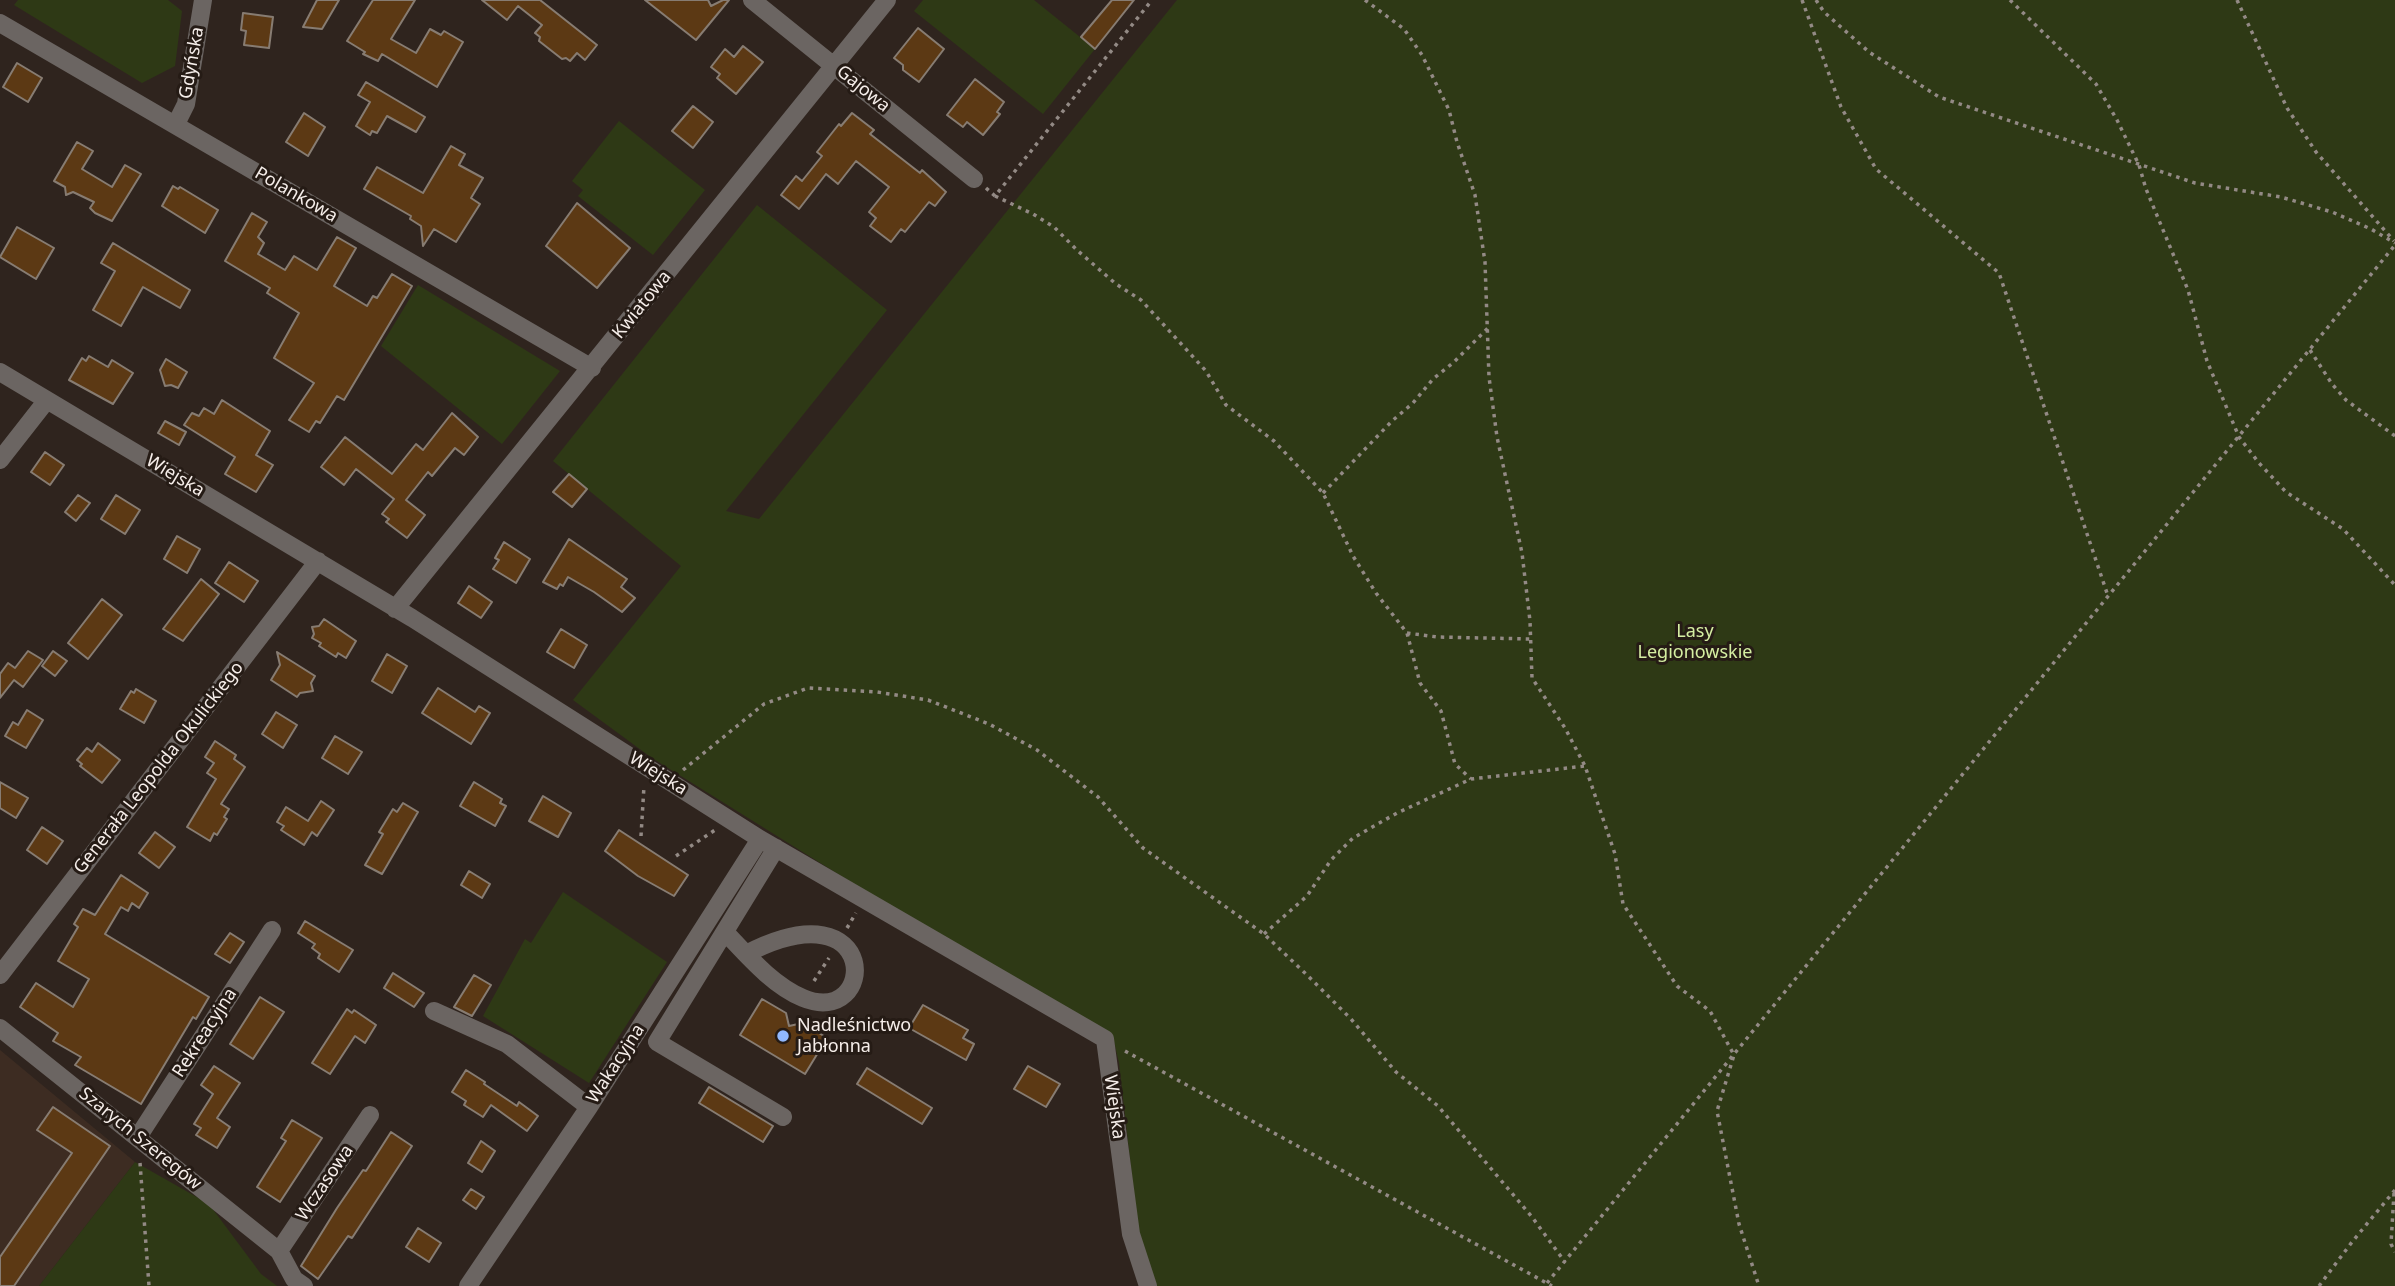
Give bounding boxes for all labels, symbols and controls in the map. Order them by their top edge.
street label: Gdyńska [175,25,209,101]
street label: Gajowa [832,61,894,117]
street label: Polankowa [251,163,341,227]
street label: Kwiatowa [608,267,676,343]
street label: Wiejska [142,450,208,502]
park label: Lasy Legionowskie [1637,621,1753,664]
street label: Generała Leopolda Okulickiego [69,658,249,878]
street label: Wiejska [625,748,691,800]
street label: Rekreacyjna [168,984,242,1082]
place label: Nadleśnictwo Jabłonna [797,1015,911,1058]
street label: Wakacyjna [582,1020,650,1108]
marker: Nadleśnictwo Jabłonna [775,1028,791,1044]
street label: Wiejska [1099,1074,1129,1140]
street label: Szarych Szeregów [75,1083,205,1195]
street label: Wczasowa [292,1141,358,1225]

